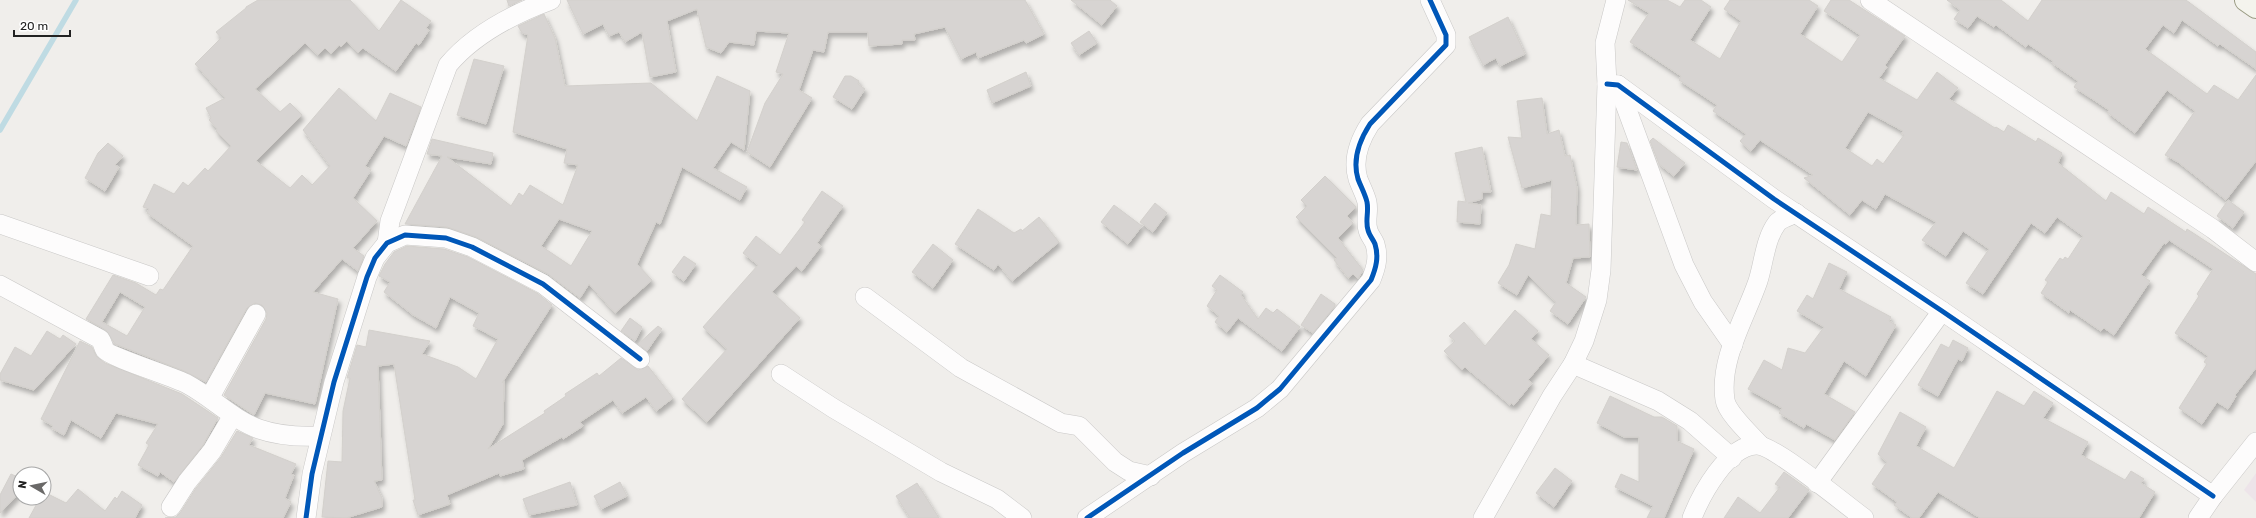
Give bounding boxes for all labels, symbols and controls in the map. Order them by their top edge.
scale bar [14,12,70,38]
text: 20 m [20,19,48,33]
north arrow [12,466,52,506]
text: N [16,480,30,489]

